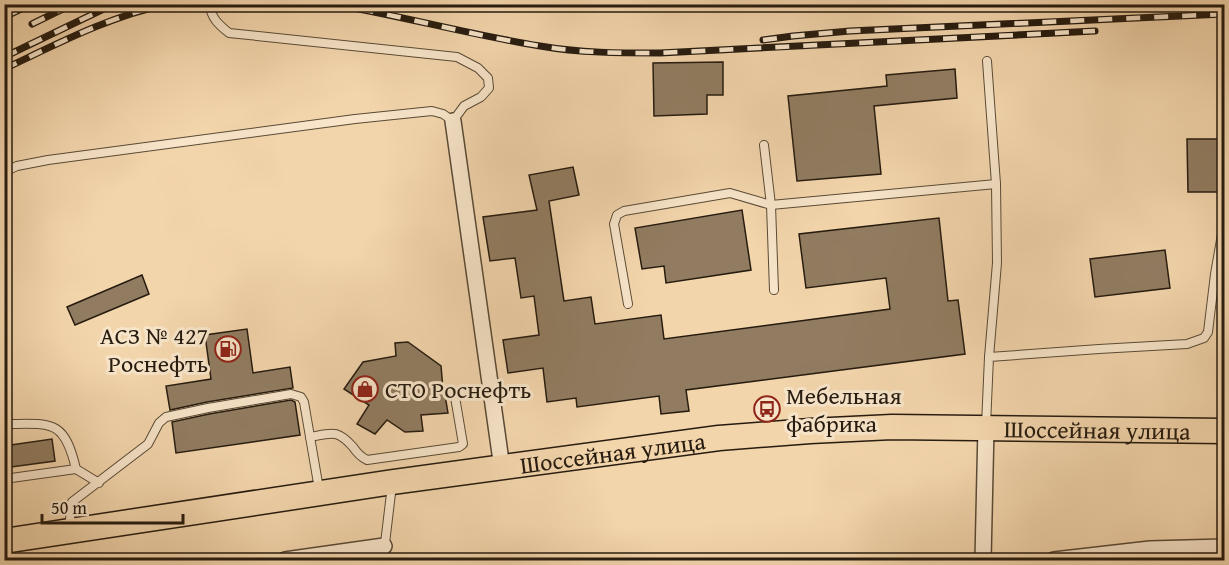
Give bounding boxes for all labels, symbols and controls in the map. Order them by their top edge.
place label: АСЗ № 427 Роснефть [100,318,208,381]
fuel station icon: АСЗ № 427 Роснефть [213,334,243,364]
place label: СТО Роснефть [385,372,531,407]
shop icon: СТО Роснефть [350,374,380,404]
place label: Мебельная фабрика [786,378,902,441]
bus stop icon: Мебельная фабрика [752,394,782,424]
street label: Шоссейная улица [1004,411,1191,448]
street label: Шоссейная улица [518,422,708,482]
scale bar [42,487,183,525]
text: 50 m [51,494,87,521]

